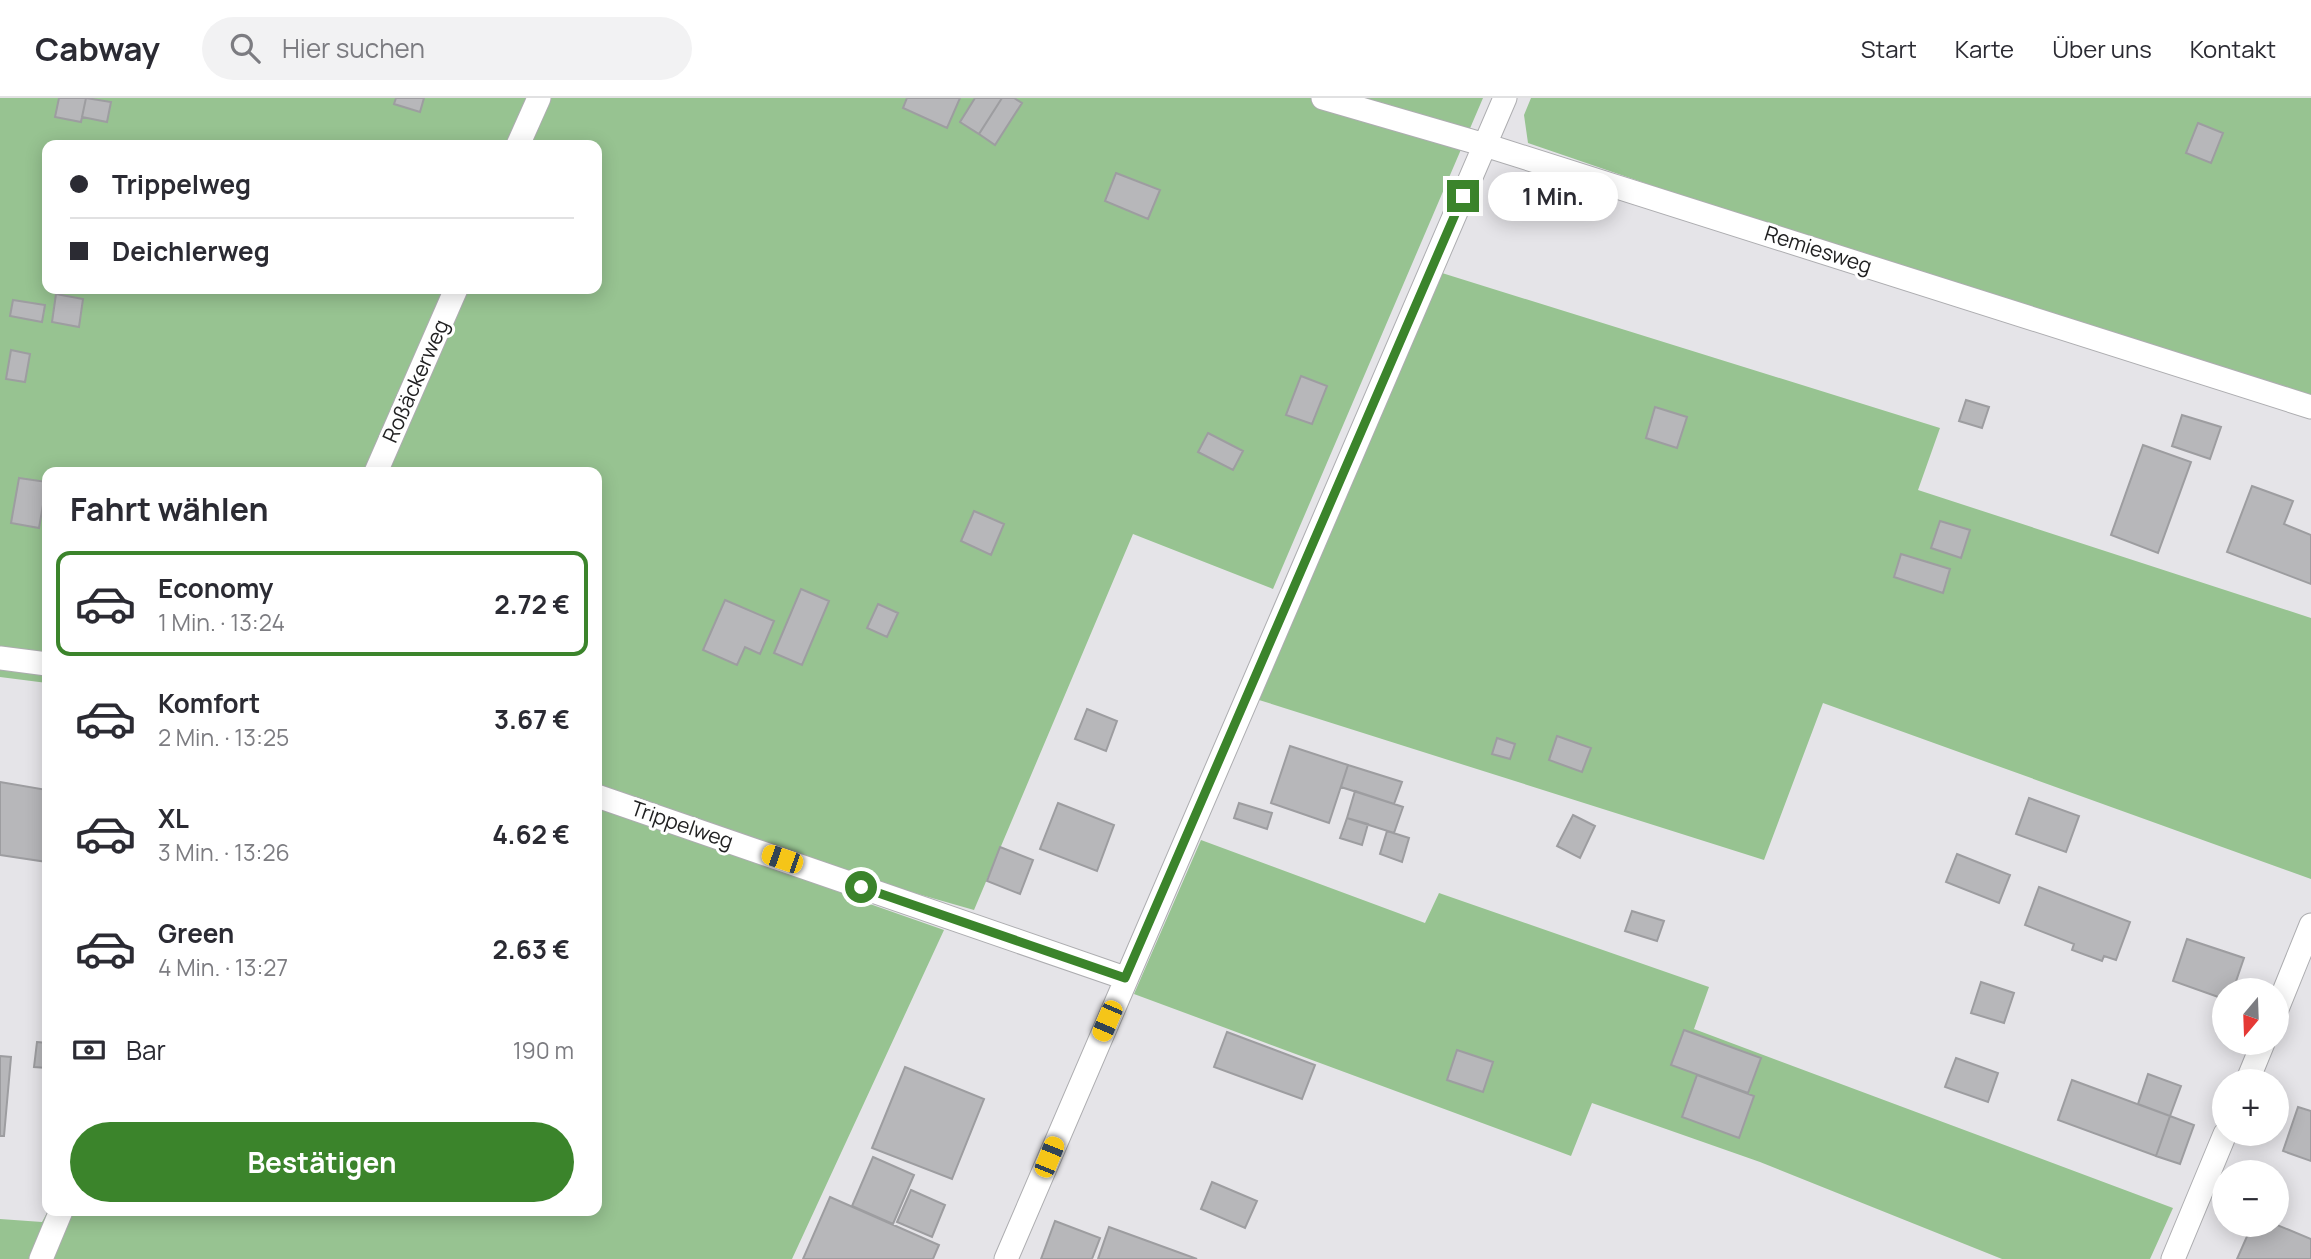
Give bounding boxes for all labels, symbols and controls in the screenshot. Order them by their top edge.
search box [202,17,692,80]
text: Cabway [35,26,160,71]
icon: search [226,29,264,67]
text: Hier suchen [282,30,425,66]
text: Start [1861,32,1917,65]
text: Karte [1955,32,2014,65]
text: Über uns [2052,32,2152,65]
text: Kontakt [2190,32,2276,65]
text: Trippelweg [112,166,251,202]
callout: 1 Min. [1488,172,1617,220]
route end [1447,180,1479,212]
text: 1 Min. [1522,180,1584,212]
street label: Remiesweg [1761,219,1876,280]
text: Deichlerweg [112,233,270,269]
street label: Roßäckerweg [375,315,455,447]
text: Fahrt wählen [70,487,269,531]
text: Economy [158,570,273,606]
icon: car [74,572,137,635]
text: 2.72 € [494,586,570,622]
text: 1 Min. · 13:24 [158,606,285,638]
text: Komfort [158,685,260,721]
icon: car [74,687,137,750]
text: 3.67 € [494,701,570,737]
text: 2 Min. · 13:25 [158,721,289,753]
street label: Trippelweg [627,793,737,855]
text: XL [158,800,189,836]
icon: car [74,802,137,865]
text: 4.62 € [492,816,570,852]
text: 3 Min. · 13:26 [158,836,290,868]
car [759,842,806,876]
route start [845,871,877,903]
text: Green [158,915,234,951]
icon: car [74,917,137,980]
text: 2.63 € [492,931,570,967]
text: 4 Min. · 13:27 [158,951,288,983]
north arrow [2212,978,2289,1055]
map controls [2212,978,2289,1237]
car [1090,998,1125,1044]
icon: cash [70,1031,108,1069]
text: Bar [126,1032,166,1068]
text: 190 m [513,1034,574,1066]
button: + [2212,1069,2289,1146]
button: Bestätigen [70,1122,574,1202]
car [1032,1134,1067,1180]
button: − [2212,1160,2289,1237]

